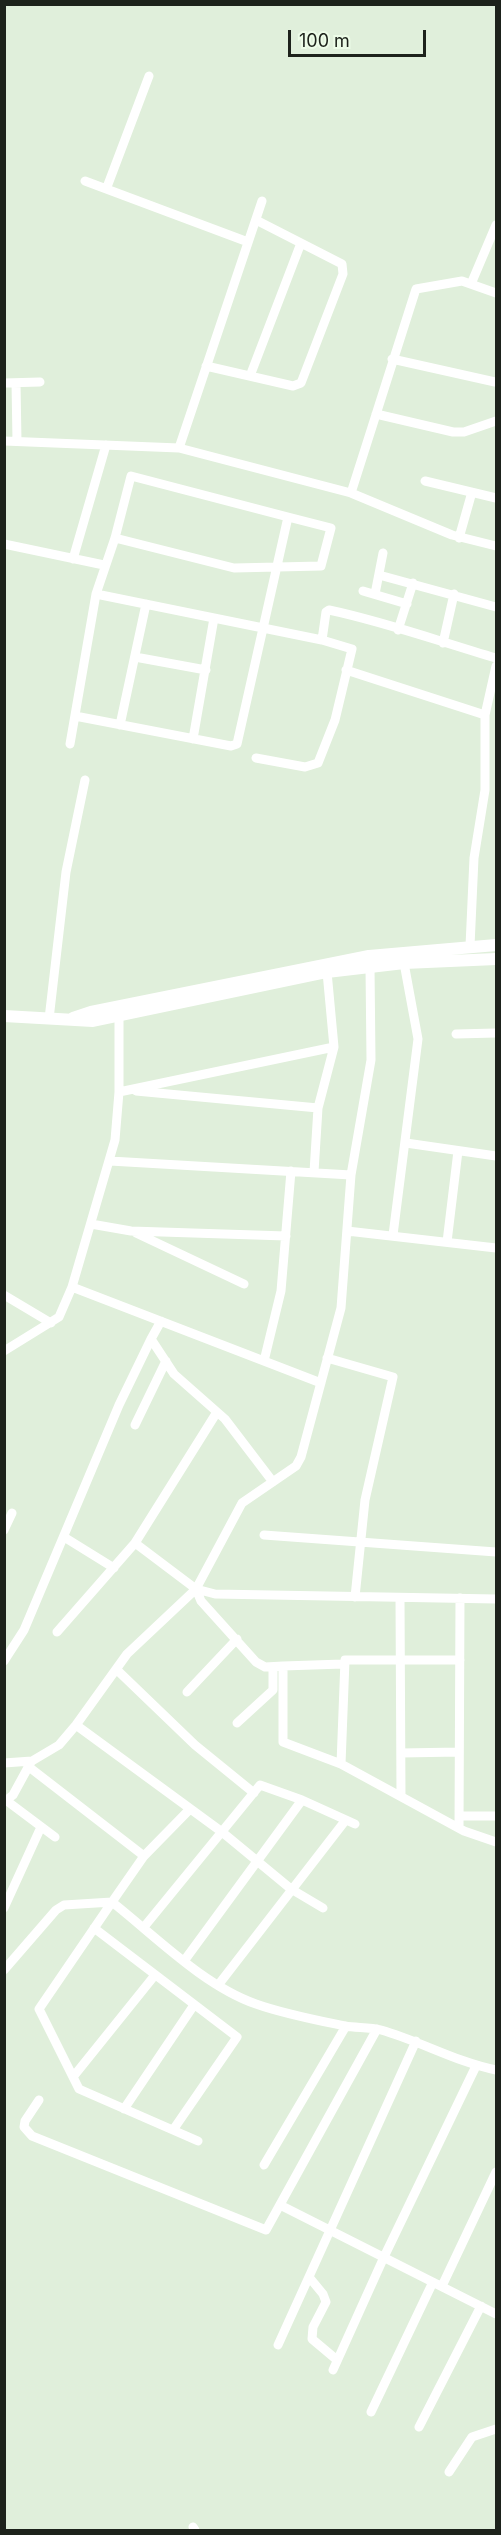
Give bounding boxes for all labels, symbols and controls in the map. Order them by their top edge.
scale bar [291,18,429,56]
text: 100 m [299,30,350,51]

